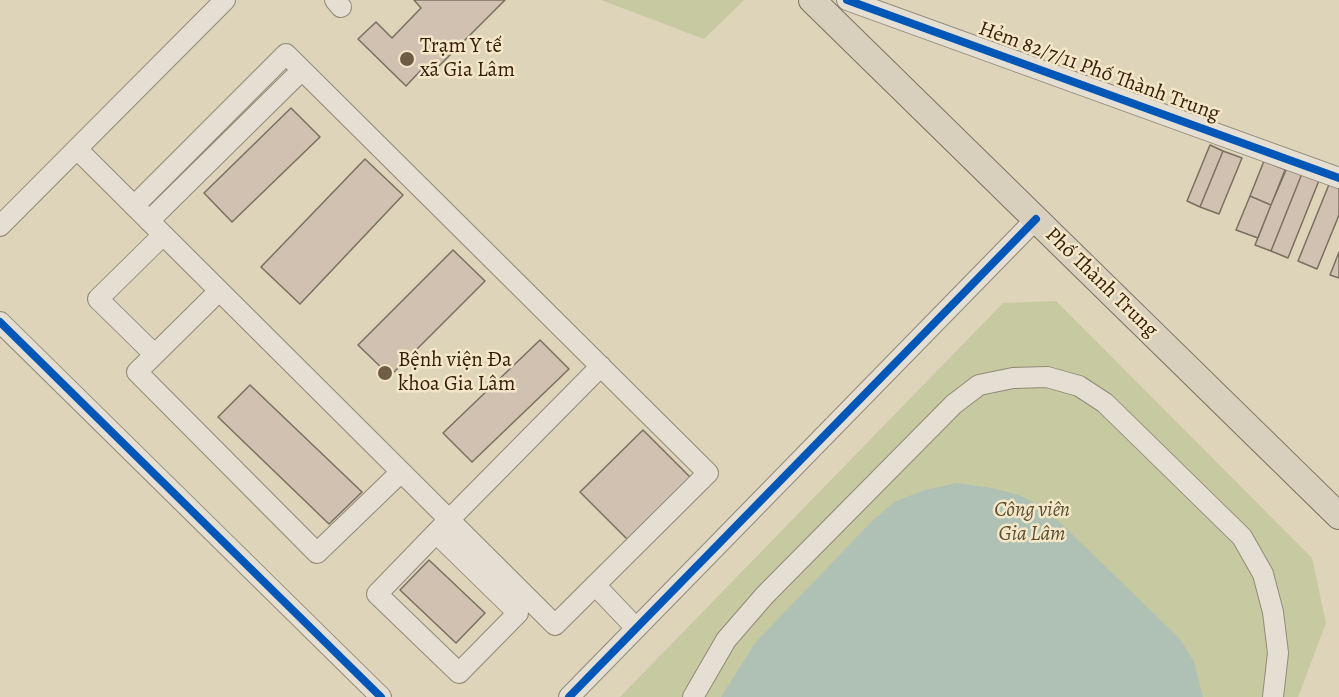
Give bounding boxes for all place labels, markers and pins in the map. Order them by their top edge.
place label: Trạm Y tế xã Gia Lâm [420,34,515,84]
marker: Trạm Y tế xã Gia Lâm [398,50,416,68]
place label: Bệnh viện Đa khoa Gia Lâm [398,348,515,398]
marker: Bệnh viện Đa khoa Gia Lâm [376,364,394,382]

